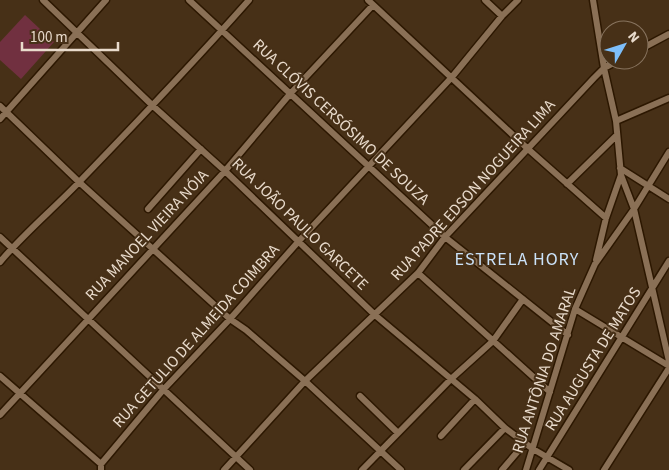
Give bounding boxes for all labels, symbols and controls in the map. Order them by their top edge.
scale bar [22,20,119,52]
north arrow [599,20,649,70]
text: 100 m [30,27,68,48]
text: N [623,28,644,47]
street label: RUA CLÓVIS CERSÓSIMO DE SOUZA [248,34,434,210]
street label: RUA PADRE EDSON NOGUEIRA LIMA [386,94,561,285]
street label: RUA JOÃO PAULO GARCETE [227,153,373,295]
street label: RUA MANOEL VIEIRA NÓIA [80,165,214,305]
street label: RUA GETULIO DE ALMEIDA COIMBRA [107,239,285,433]
district label: ESTRELA HORY [455,247,579,272]
street label: RUA AUGUSTA DE MATOS [540,283,646,435]
street label: RUA ANTÔNIA DO AMARAL [507,284,581,456]

